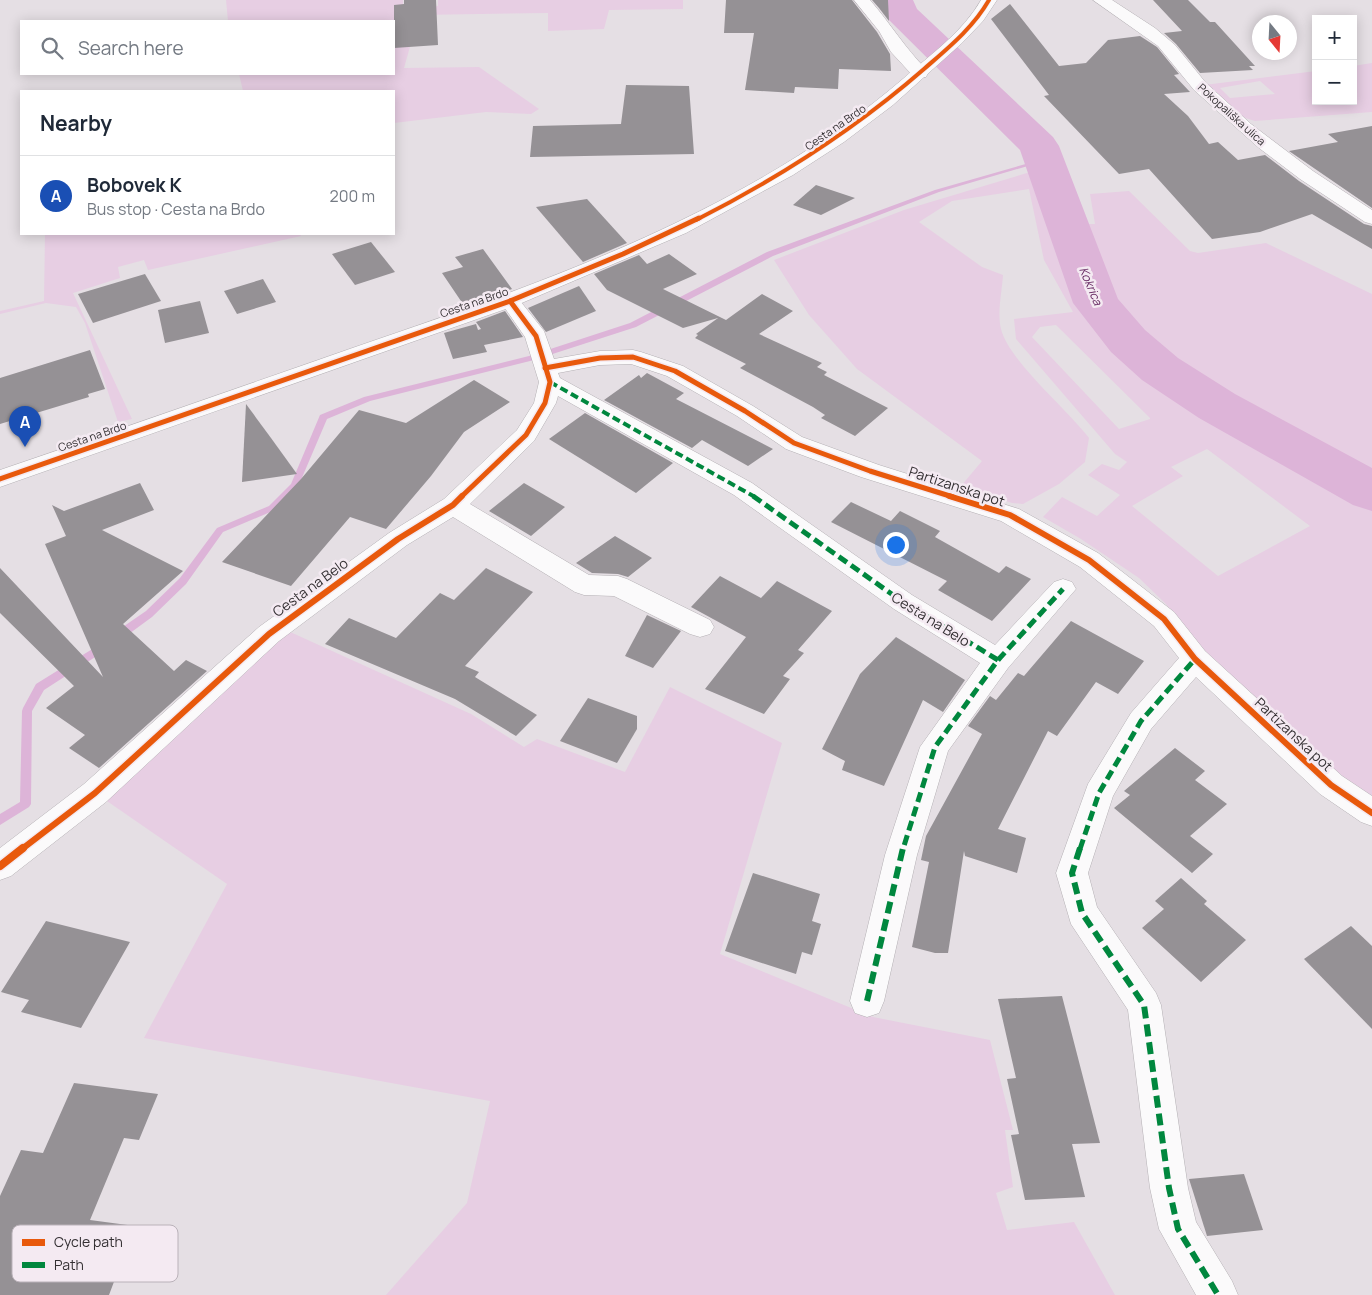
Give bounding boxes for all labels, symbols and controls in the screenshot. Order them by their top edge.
north arrow [1252,15,1297,60]
map controls [1312,15,1357,105]
button: + [1312,15,1357,60]
search box [20,20,395,75]
icon: search [38,34,66,62]
text: Search here [78,35,184,61]
button: − [1312,60,1357,105]
street label: Pokopališka ulica [1195,80,1269,148]
street label: Cesta na Brdo [802,100,869,154]
text: Nearby [40,109,112,137]
text: Bobovek K [87,172,182,198]
text: A [51,185,61,207]
text: 200 m [330,185,375,207]
text: Bus stop · Cesta na Brdo [87,198,265,220]
water label: Kokrica [1075,264,1107,309]
street label: Cesta na Brdo [438,283,511,321]
pin: A [9,406,41,447]
street label: Cesta na Brdo [56,417,129,455]
street label: Partizanska pot [907,462,1008,511]
your location [883,532,909,558]
street label: Cesta na Belo [268,553,352,621]
street label: Cesta na Belo [888,587,974,651]
street label: Partizanska pot [1251,693,1337,775]
legend [12,1225,178,1282]
text: Cycle path [54,1232,123,1251]
text: Path [54,1255,84,1274]

